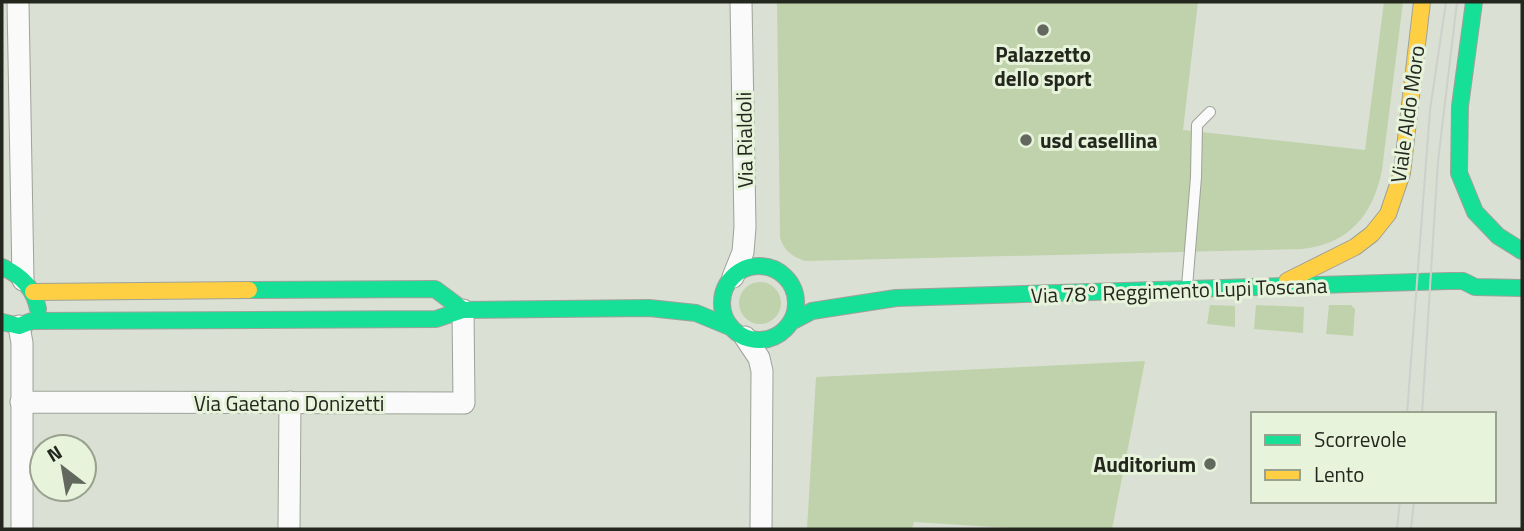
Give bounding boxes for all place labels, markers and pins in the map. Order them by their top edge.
marker: Palazzetto dello sport [1035,22,1051,38]
place label: Palazzetto dello sport [994,38,1092,94]
place label: usd casellina [1040,124,1158,156]
marker: usd casellina [1018,132,1034,148]
place label: Auditorium [1094,448,1196,480]
marker: Auditorium [1202,456,1218,472]

